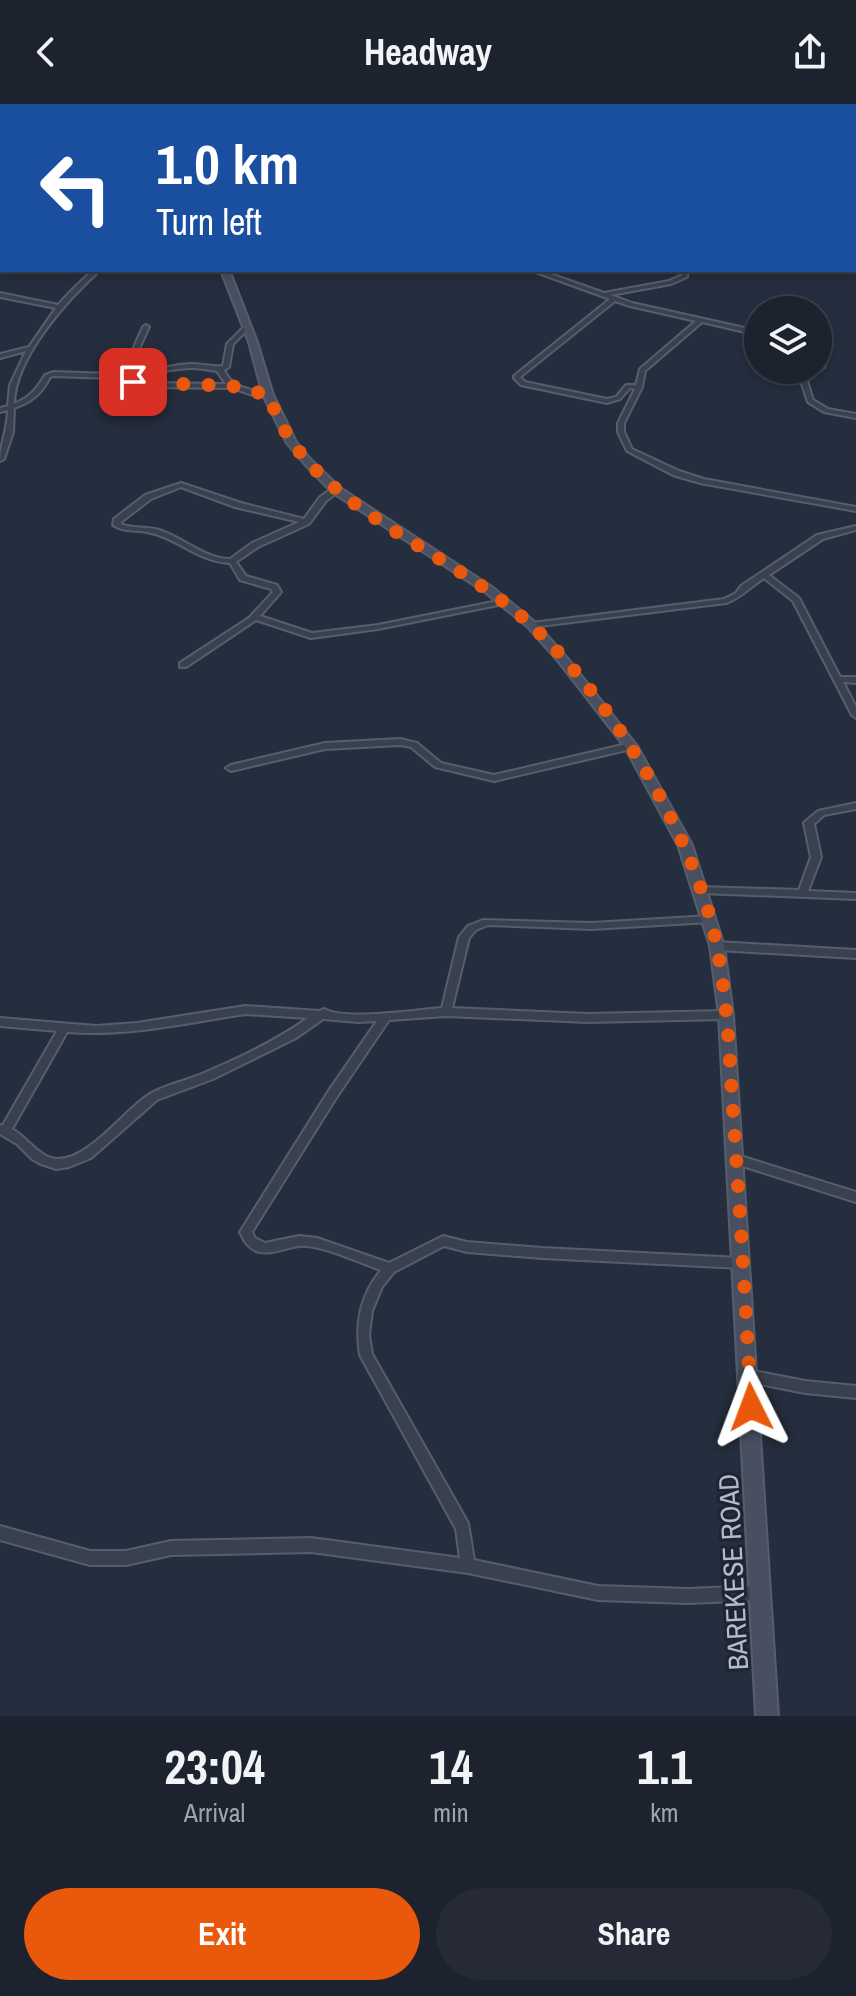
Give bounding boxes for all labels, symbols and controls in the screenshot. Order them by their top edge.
text: Headway [364,28,492,76]
icon: back [24,30,68,74]
icon: share [788,30,832,74]
text: 1.0 km [156,126,299,201]
icon: left [24,136,128,240]
text: Turn left [156,198,262,246]
map controls [744,296,832,384]
button: layers [744,296,832,384]
pin [99,348,167,416]
icon: arrive [111,360,155,404]
position arrow [709,1365,793,1449]
street label: BAREKESE ROAD [709,1473,757,1671]
text: 23:04 [164,1734,265,1799]
text: 14 [429,1734,473,1799]
text: 1.1 [637,1734,692,1799]
text: Arrival [184,1795,245,1830]
text: min [433,1795,469,1830]
text: km [650,1795,679,1830]
button: Exit [24,1888,420,1980]
button: Share [436,1888,832,1980]

